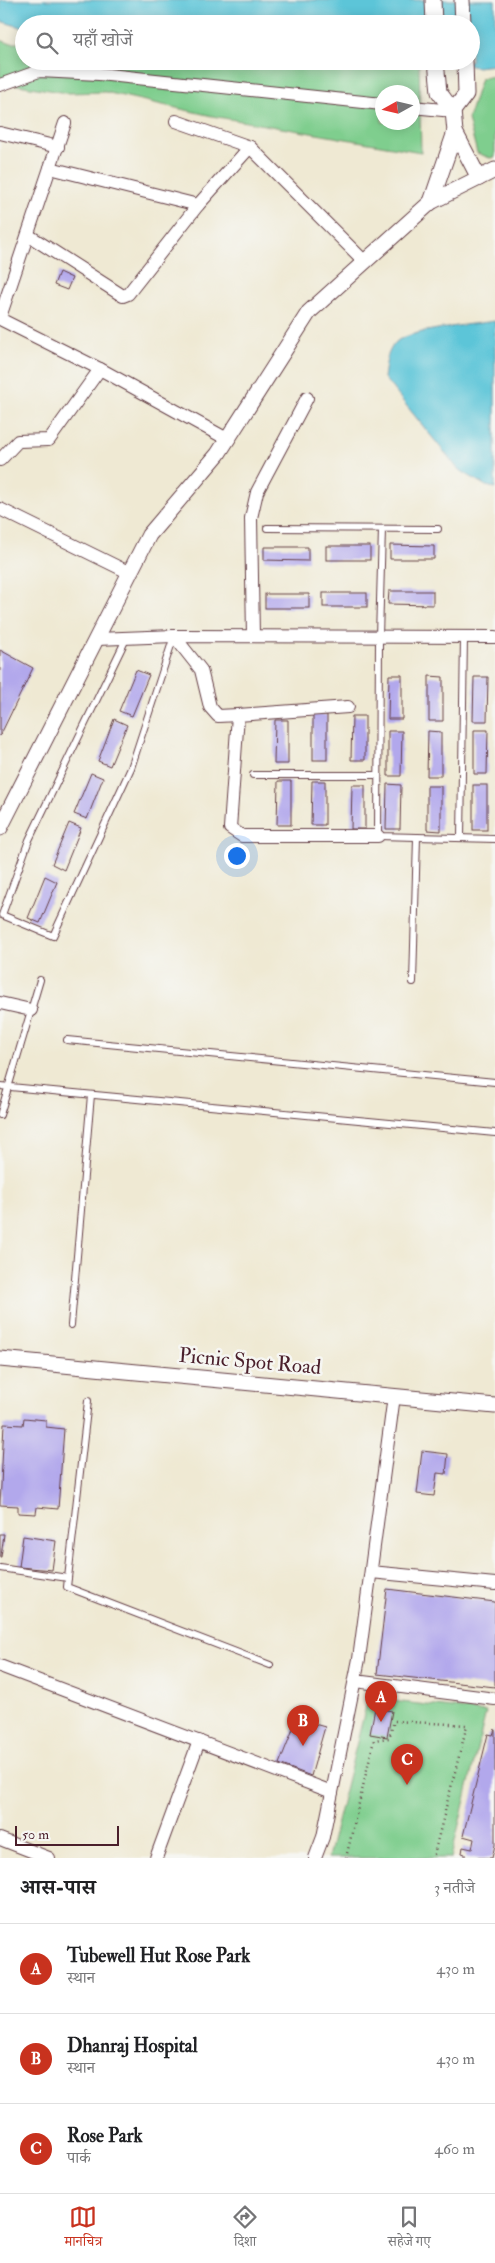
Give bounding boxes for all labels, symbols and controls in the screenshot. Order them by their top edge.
search box [15,15,480,70]
text: यहाँ खोजें [73,28,133,52]
icon: search [33,29,61,57]
north arrow [375,85,420,130]
your location [224,843,250,869]
street label: Picnic Spot Road [178,1342,323,1381]
pin: A [365,1681,397,1722]
pin: B [287,1705,319,1746]
pin: C [391,1744,423,1785]
scale bar [15,1823,119,1846]
text: 50 m [22,1826,49,1843]
text: आस-पास [20,1874,96,1901]
text: 3 नतीजे [434,1878,475,1898]
text: Tubewell Hut Rose Park [67,1944,250,1968]
text: A [31,1959,41,1979]
text: 430 m [436,1959,475,1979]
text: स्थान [67,1968,95,1988]
text: Dhanraj Hospital [67,2034,198,2058]
text: B [31,2049,41,2069]
text: 430 m [436,2049,475,2069]
text: स्थान [67,2058,95,2078]
text: Rose Park [67,2124,143,2148]
text: C [30,2139,42,2159]
text: 460 m [434,2139,475,2159]
text: पार्क [67,2148,91,2168]
tab: मानचित्र [64,2203,102,2255]
tab: दिशा [231,2203,259,2255]
tab: सहेजे गए [388,2203,431,2255]

